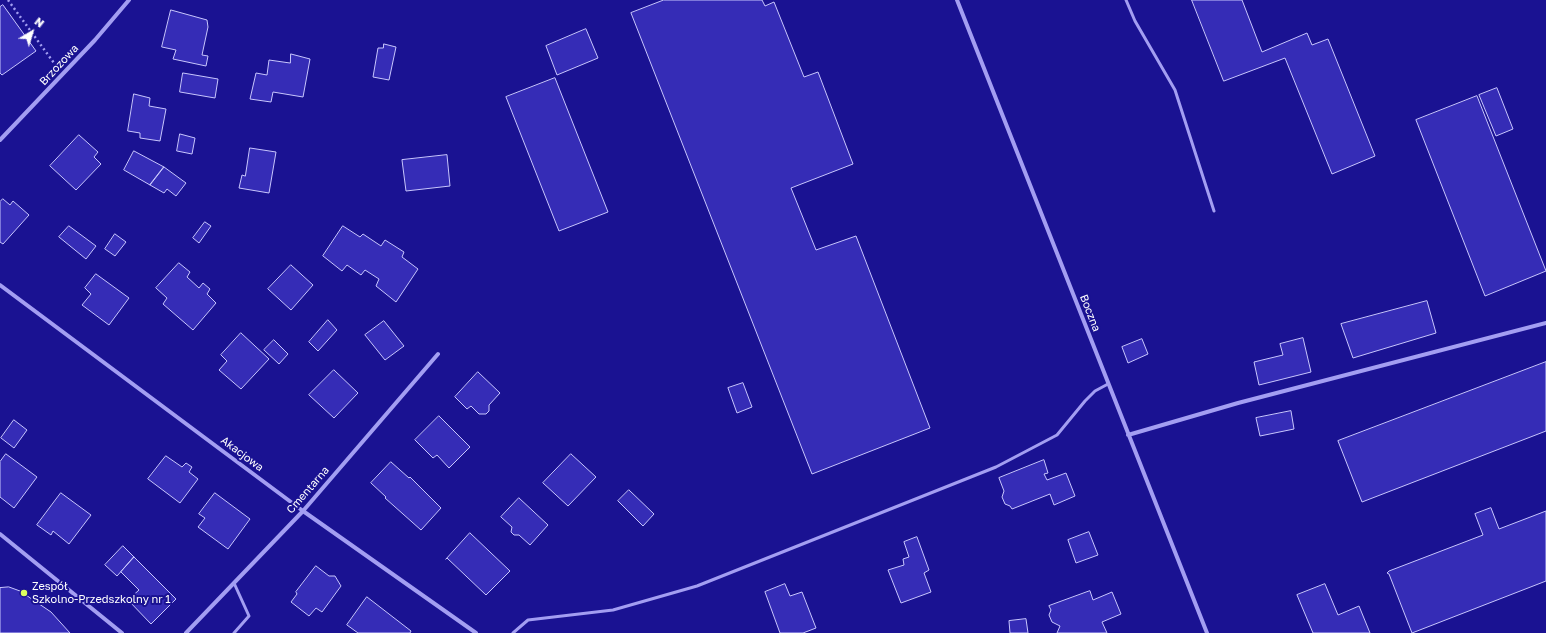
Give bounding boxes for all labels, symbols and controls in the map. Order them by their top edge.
north arrow [12,12,52,52]
text: N [32,14,47,30]
street label: Brzozowa [37,42,81,88]
street label: Boczna [1077,293,1103,333]
street label: Akacjowa [218,434,266,474]
street label: Cmentarna [284,464,332,516]
place label: Zespół Szkolno-Przedszkolny nr 1 [32,580,171,606]
marker: Zespół Szkolno-Przedszkolny nr 1 [19,588,29,598]

